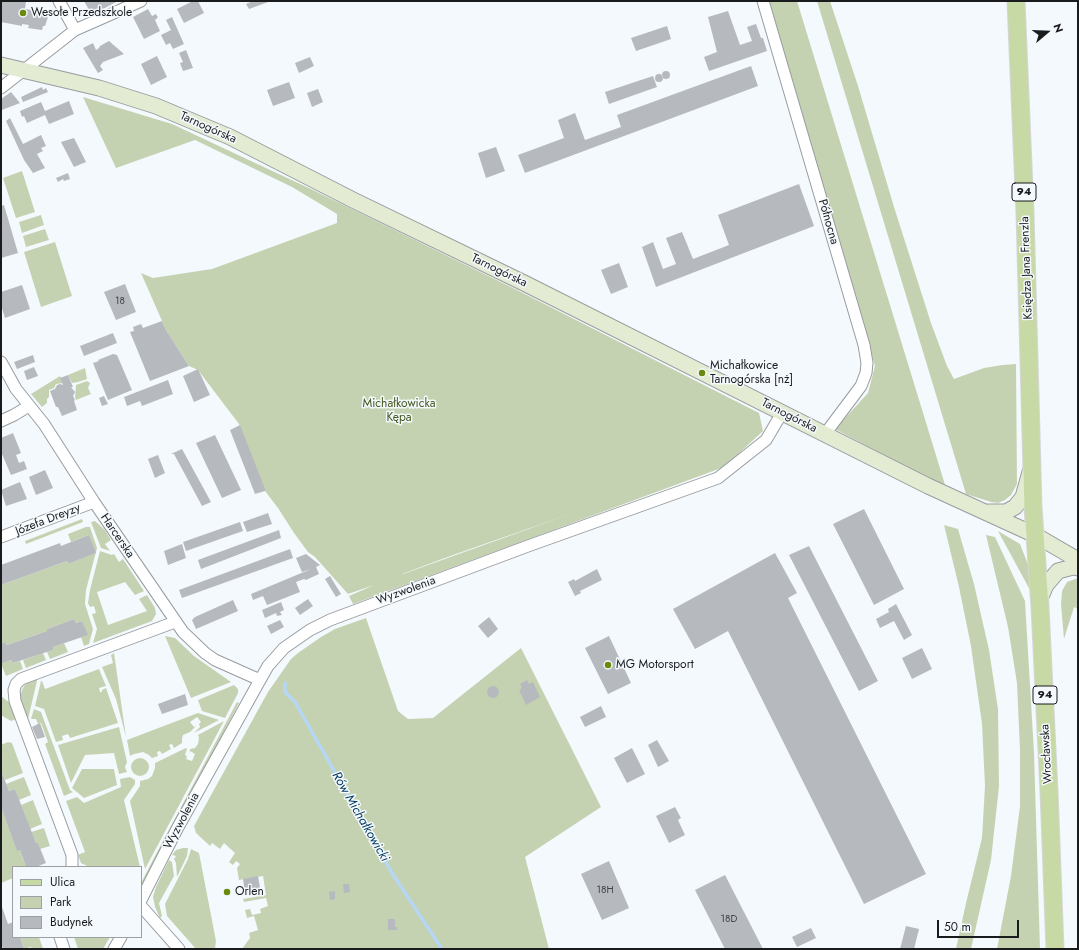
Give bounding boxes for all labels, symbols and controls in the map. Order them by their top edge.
place label: Wesołe Przedszkole [31,6,132,20]
marker: Wesołe Przedszkole [18,8,28,18]
north arrow [1027,12,1067,52]
text: N [1049,21,1067,35]
street label: Tarnogórska [177,109,239,147]
road number: 94 [1012,183,1036,201]
street label: Północna [815,198,841,246]
street label: Księdza Jana Frenzla [1018,216,1036,320]
street label: Tarnogórska [469,251,529,291]
house number: 18 [115,296,125,308]
place label: Michałkowice Tarnogórska [nż] [710,359,793,387]
marker: Michałkowice Tarnogórska [nż] [697,368,707,378]
street label: Tarnogórska [759,396,819,436]
park label: Michałkowicka Kępa [363,397,435,425]
street label: Józefa Dreyzy [14,501,82,539]
street label: Harcerska [97,511,137,561]
street label: Wyzwolenia [374,574,438,608]
place label: MG Motorsport [616,658,694,672]
marker: MG Motorsport [603,660,613,670]
road number: 94 [1033,686,1057,704]
street label: Wrocławska [1038,724,1056,784]
water label: Rów Michałkowicki [328,769,392,865]
street label: Wyzwolenia [161,790,203,852]
legend [12,866,142,938]
text: Ulica [50,873,75,891]
place label: Orlen [235,885,264,899]
house number: 18H [596,885,614,897]
marker: Orlen [222,887,232,897]
text: Park [50,893,71,911]
scale bar [939,912,1021,938]
text: Budynek [50,913,93,931]
house number: 18D [721,914,737,926]
text: 50 m [944,918,971,936]

